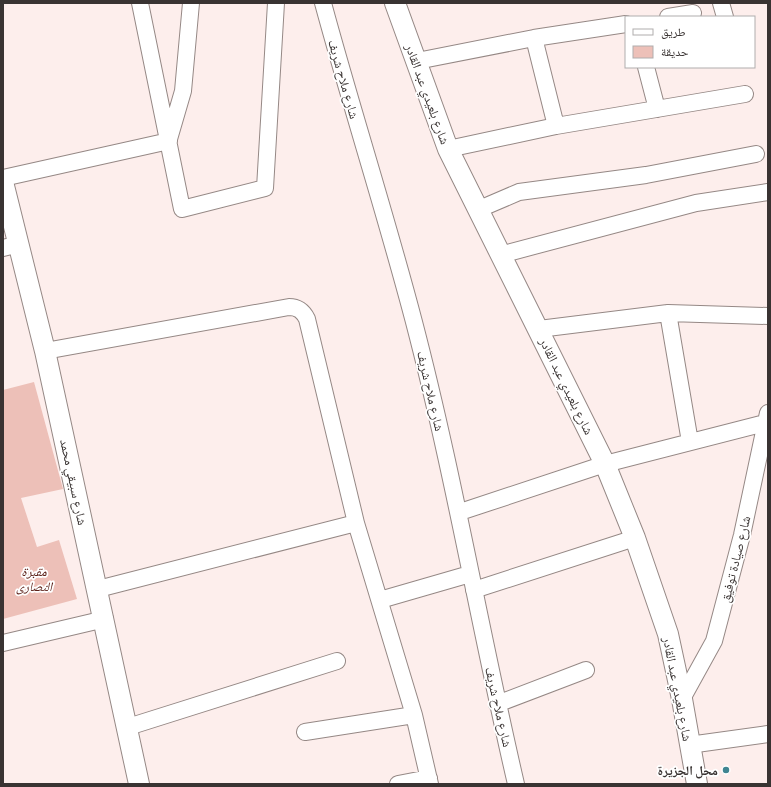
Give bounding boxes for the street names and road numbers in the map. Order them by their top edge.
street label: شارع ملاح شريف [323,38,362,121]
street label: شارع بلعيدي عبد القادر [399,41,453,148]
street label: شارع بلعيدي عبد القادر [533,335,596,438]
street label: شارع ملاح شريف [412,350,447,433]
street label: شارع سبيقي محمد [54,438,90,527]
street label: شارع صيادة توفيق [717,514,755,604]
street label: شارع بلعيدي عبد القادر [657,635,695,743]
street label: شارع ملاح شريف [480,666,515,749]

